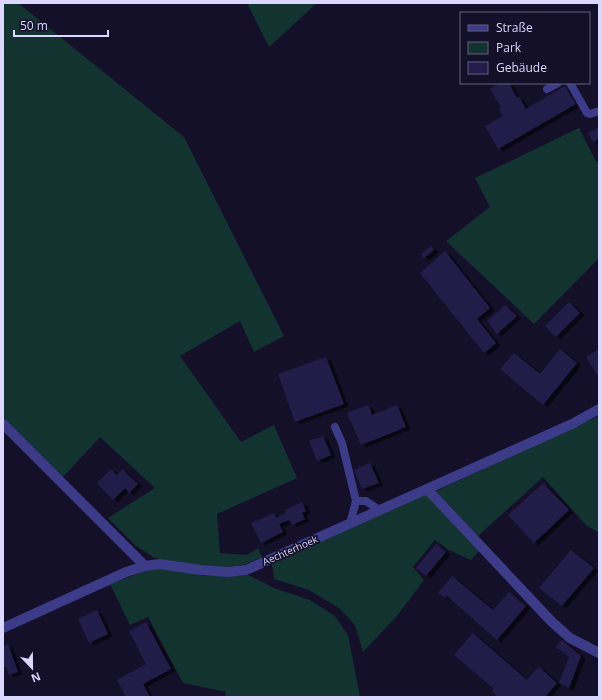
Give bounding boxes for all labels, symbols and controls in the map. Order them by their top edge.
scale bar [14,12,108,38]
legend [460,12,590,84]
text: 50 m [20,17,48,34]
text: Straße [496,19,533,36]
text: Park [496,39,522,56]
text: Gebäude [496,59,547,76]
street label: Aechterhoek [260,531,321,568]
north arrow [12,648,52,688]
text: N [29,669,43,686]

